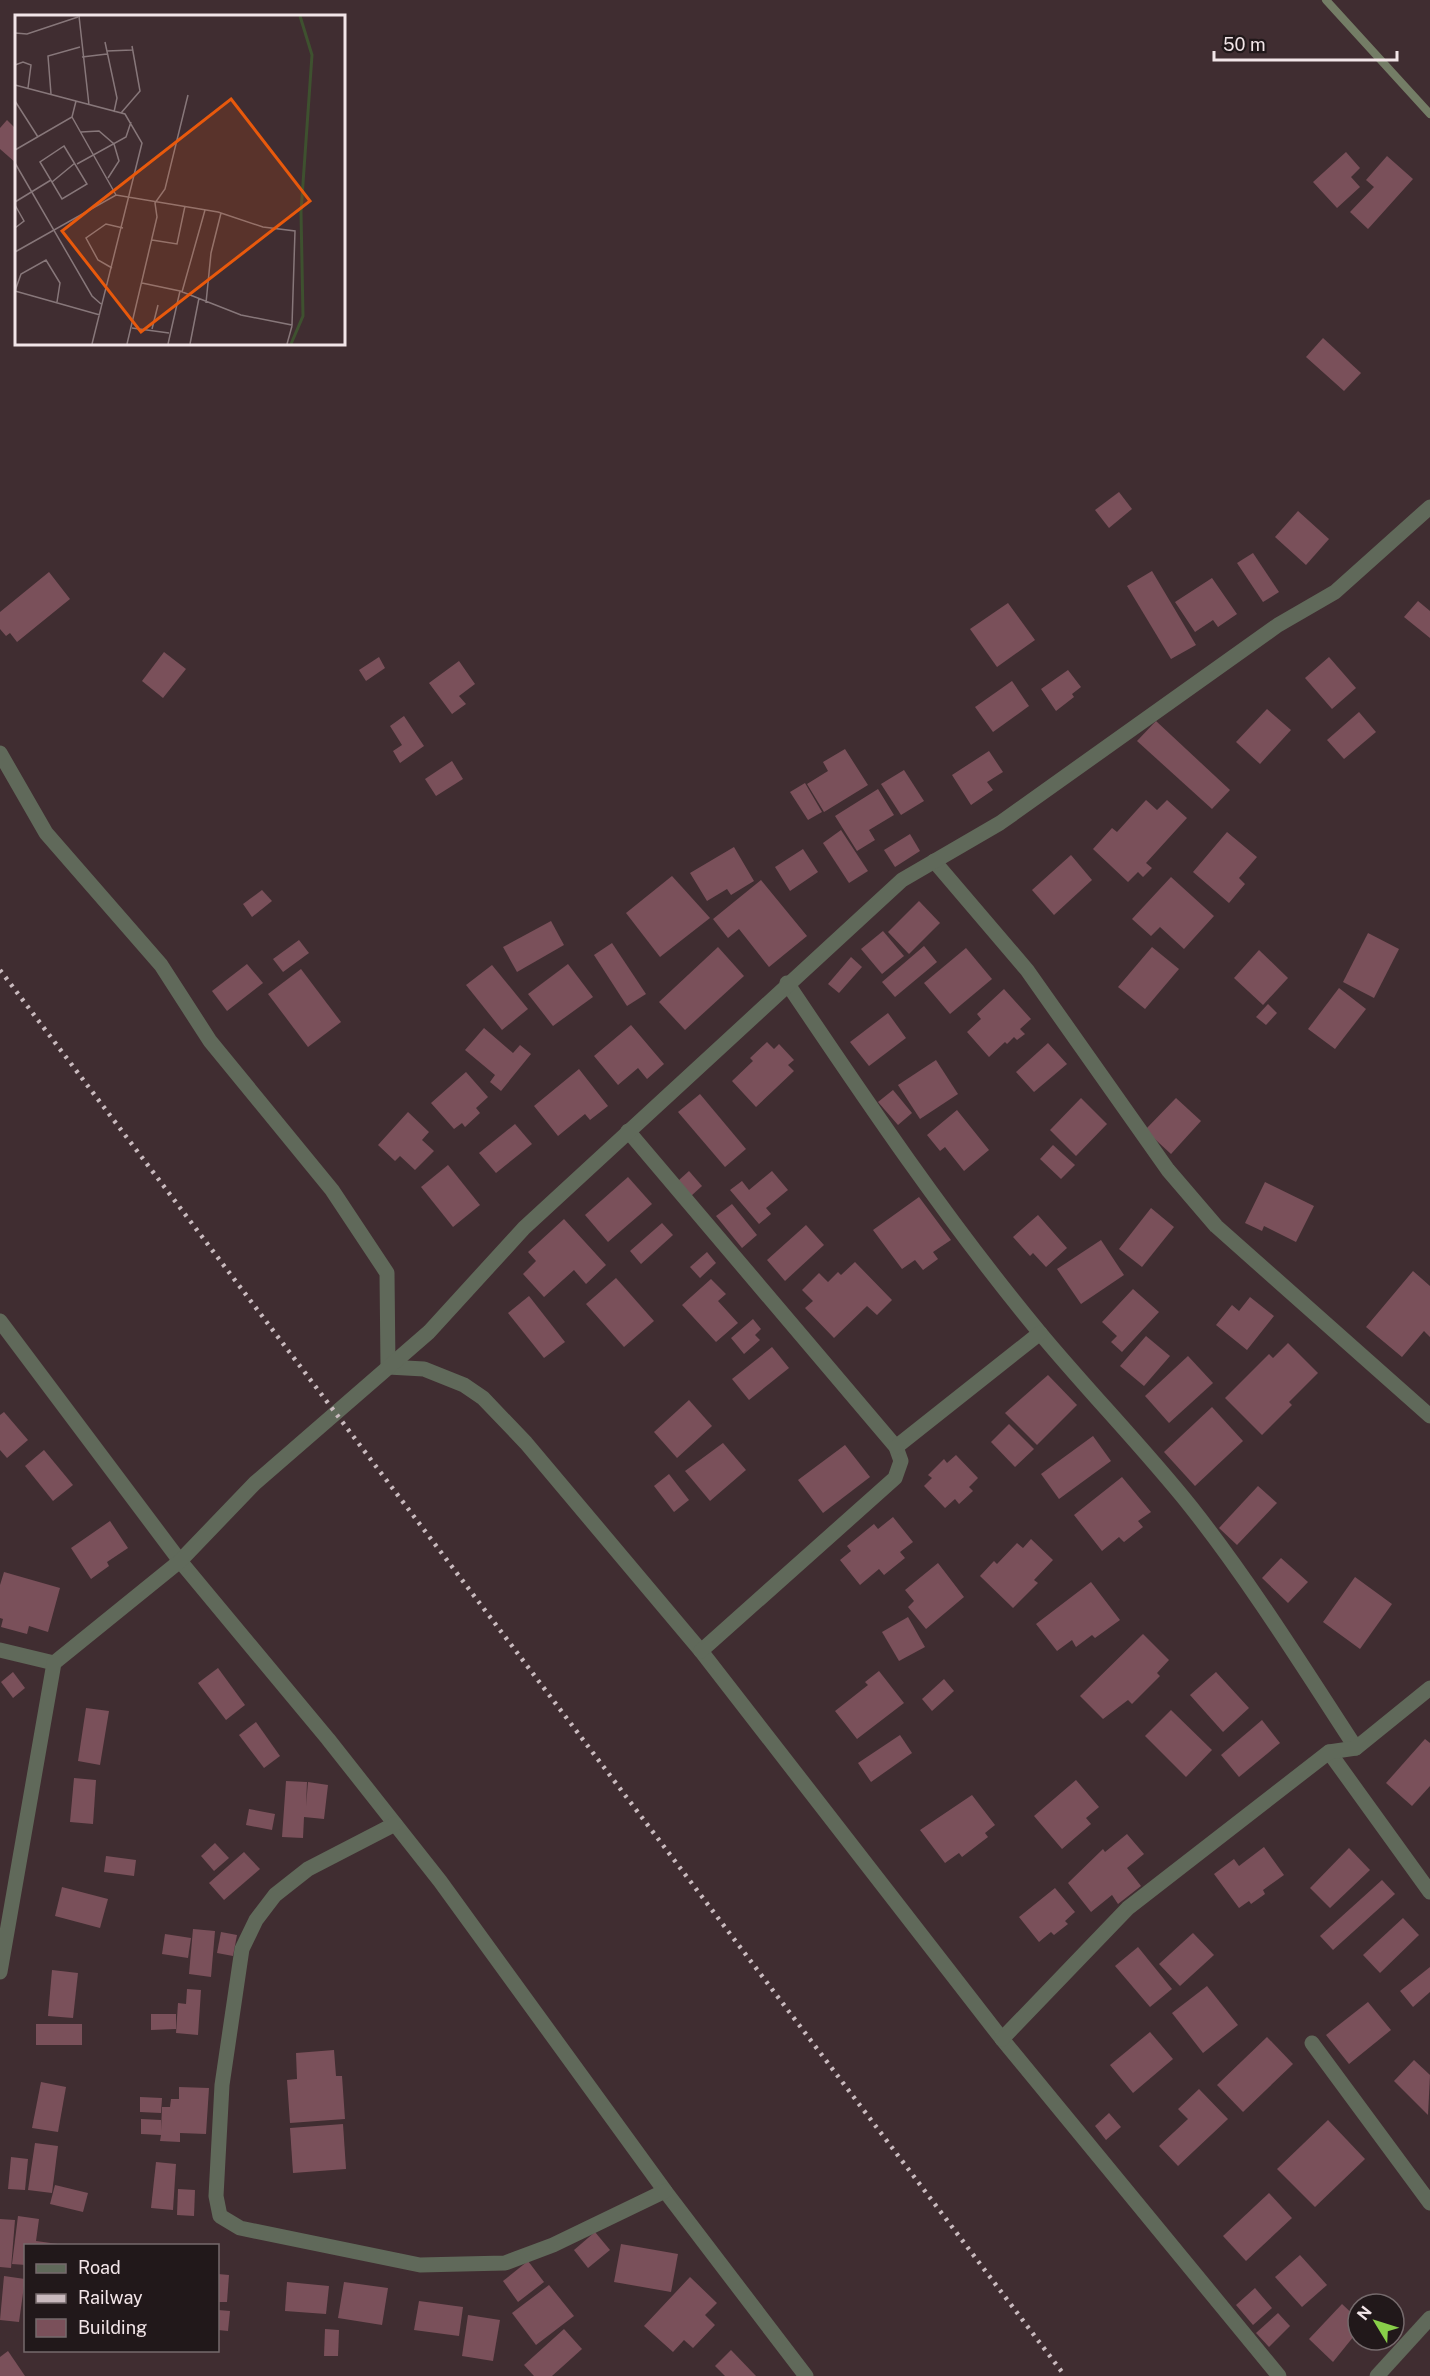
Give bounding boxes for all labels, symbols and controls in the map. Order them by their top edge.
inset map [15,15,345,345]
scale bar [1214,24,1397,62]
text: 50 m [1223,34,1266,55]
legend [24,2244,219,2352]
text: Road [78,2257,121,2278]
text: Railway [78,2287,143,2308]
north arrow [1346,2292,1406,2352]
text: N [1353,2302,1376,2324]
text: Building [78,2317,147,2338]

